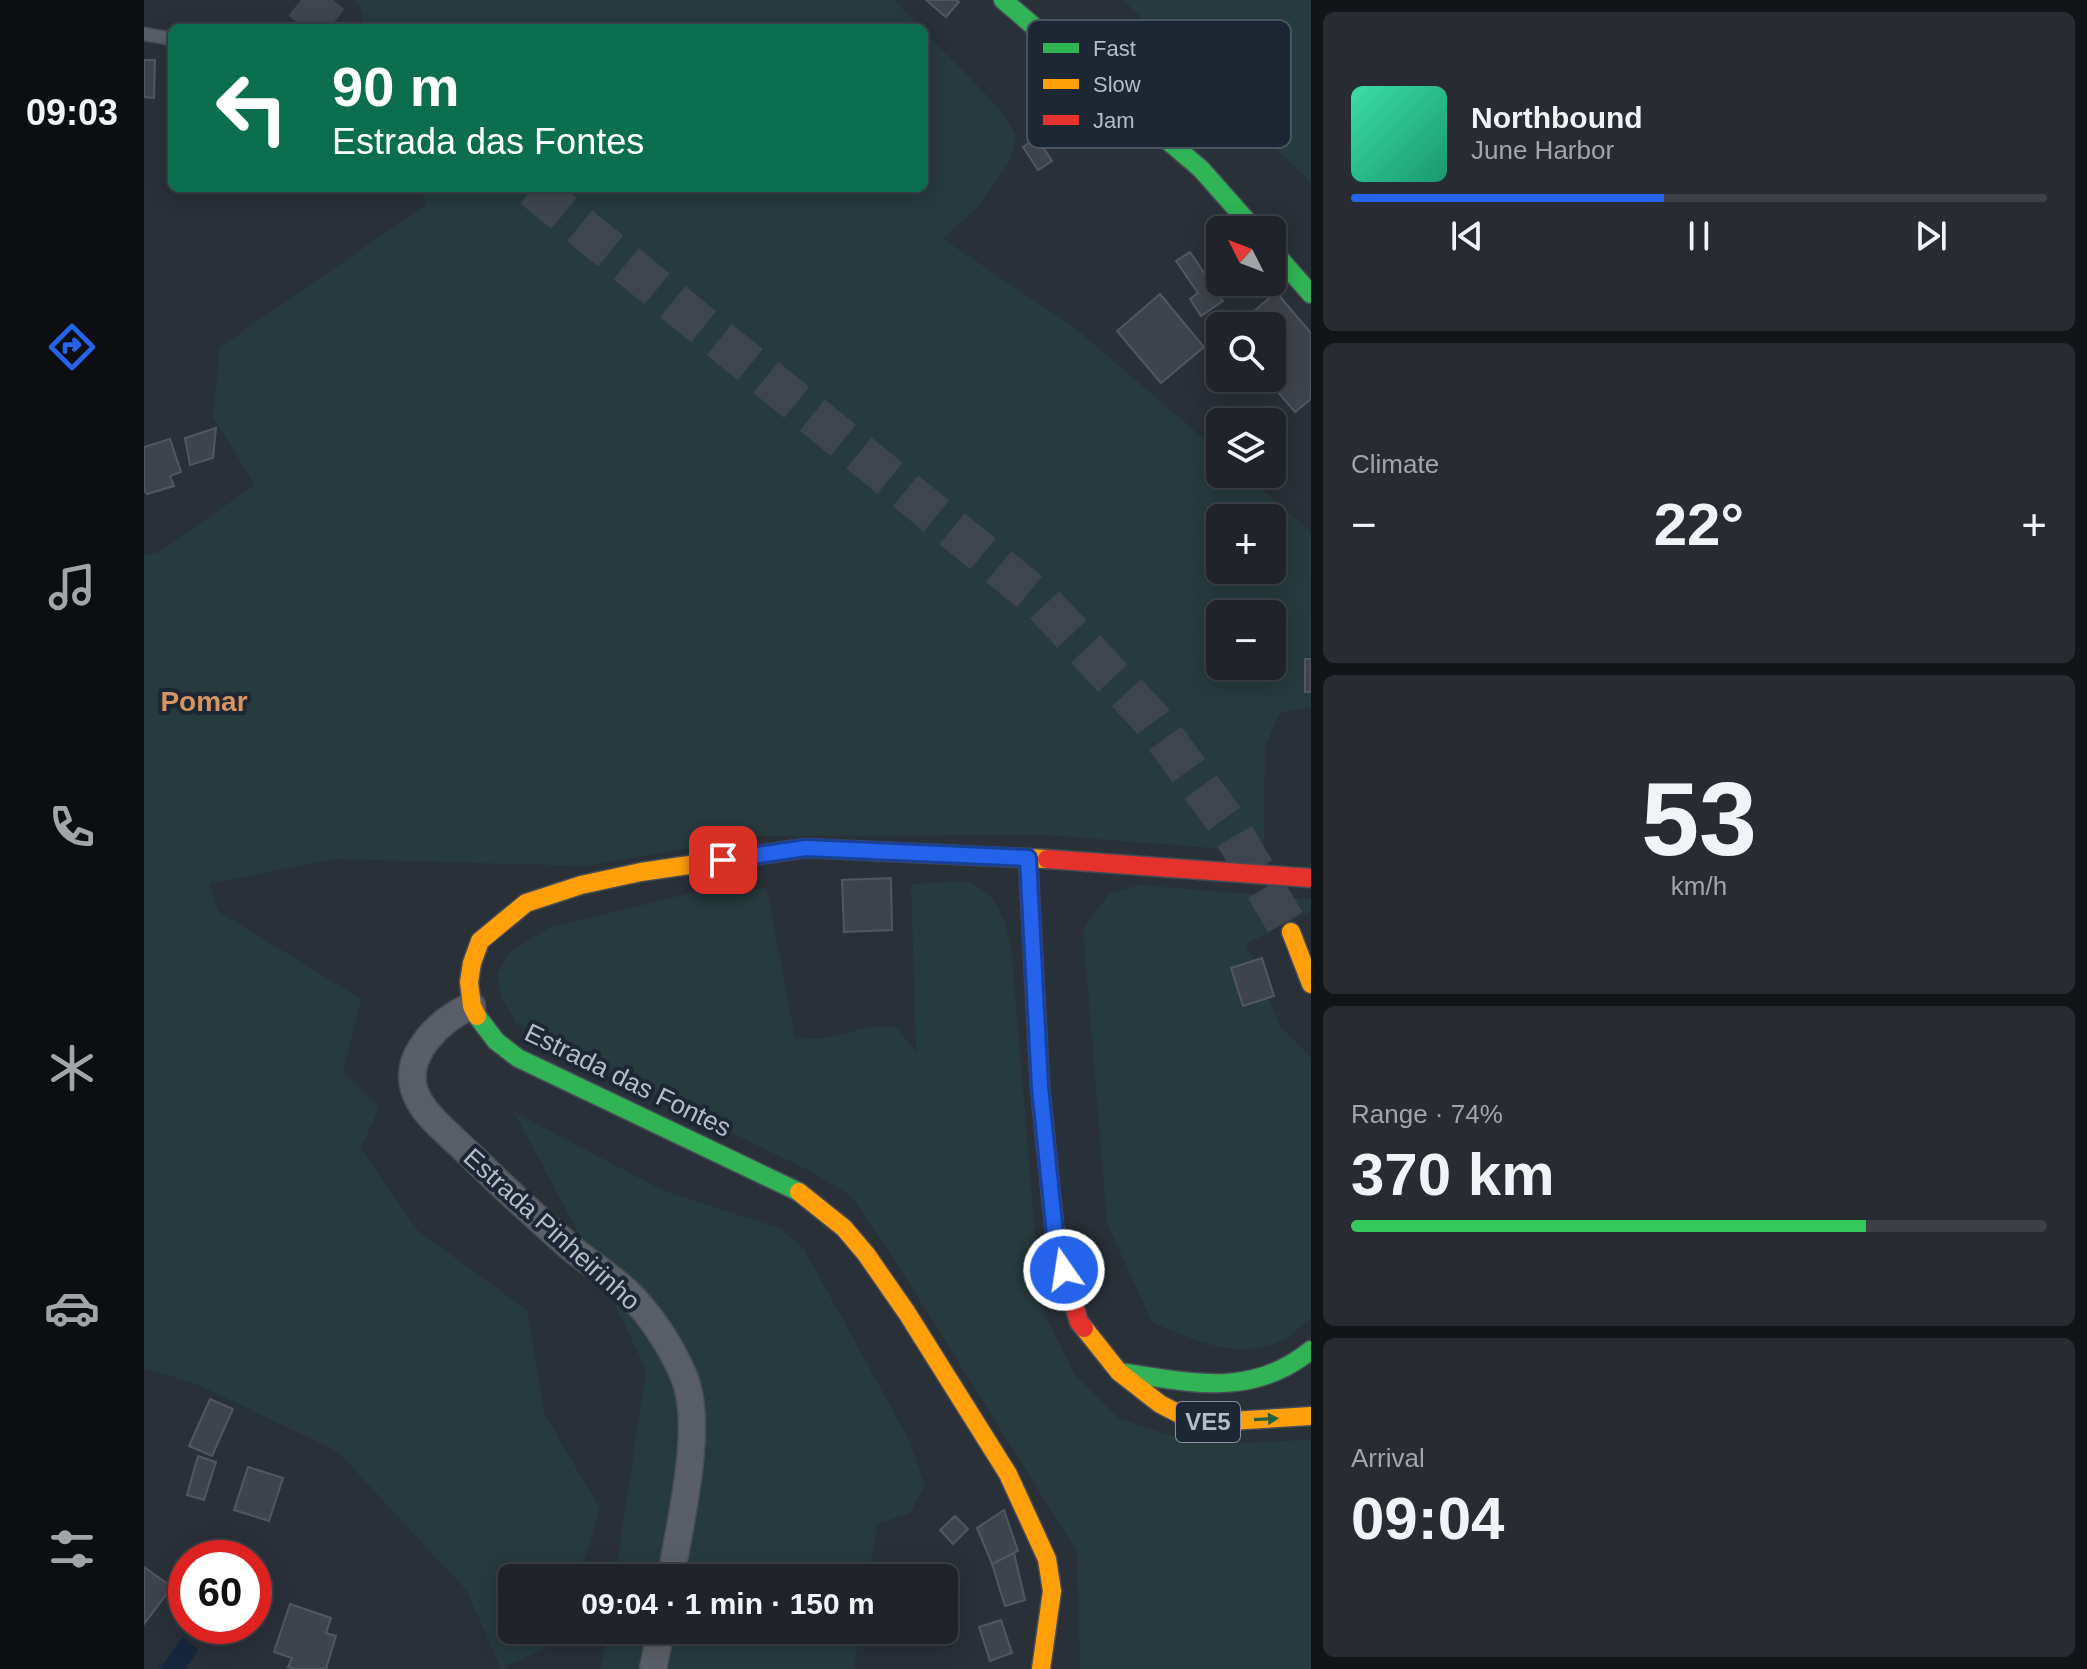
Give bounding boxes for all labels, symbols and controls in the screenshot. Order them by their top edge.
legend [1027,20,1291,148]
text: Fast [1093,36,1136,61]
text: 90 m [332,55,460,118]
icon: left [200,56,304,160]
text: Slow [1093,72,1141,97]
text: 09:03 [26,92,118,133]
text: Northbound [1471,101,1643,134]
text: Jam [1093,108,1135,133]
text: Estrada das Fontes [332,121,644,162]
text: June Harbor [1471,135,1614,165]
icon: previous [1445,214,1489,258]
icon: pause [1677,214,1721,258]
icon: next [1909,214,1953,258]
north arrow [1206,216,1286,296]
map controls [1206,216,1286,680]
button: search [1206,312,1286,392]
icon: directions [44,319,100,375]
button: layers [1206,408,1286,488]
text: Climate [1351,449,1439,479]
text: 22° [1654,491,1744,558]
text: − [1351,500,1377,549]
text: + [2021,500,2047,549]
button: + [1206,504,1286,584]
icon: music [44,559,100,615]
button: − [1206,600,1286,680]
district label: Pomar [160,686,248,717]
text: 53 [1641,761,1757,877]
icon: phone [44,799,100,855]
pin [689,826,757,894]
icon: arrive [701,838,745,882]
text: km/h [1671,871,1727,901]
street label: Estrada das Fontes [520,1017,736,1143]
icon: climate [44,1040,100,1096]
text: Range · 74% [1351,1099,1503,1129]
text: 370 km [1351,1141,1555,1208]
street label: Estrada Pinheirinho [458,1142,646,1316]
position arrow [1022,1228,1106,1312]
icon: car [44,1280,100,1336]
road number: VE5 [1176,1402,1240,1442]
one-way arrow [1254,1412,1279,1425]
text: Arrival [1351,1443,1425,1473]
text: 09:04 [1351,1485,1504,1552]
icon: filters [44,1521,100,1577]
speed limit sign: 60 [168,1540,272,1644]
text: 09:04 · 1 min · 150 m [581,1587,875,1620]

